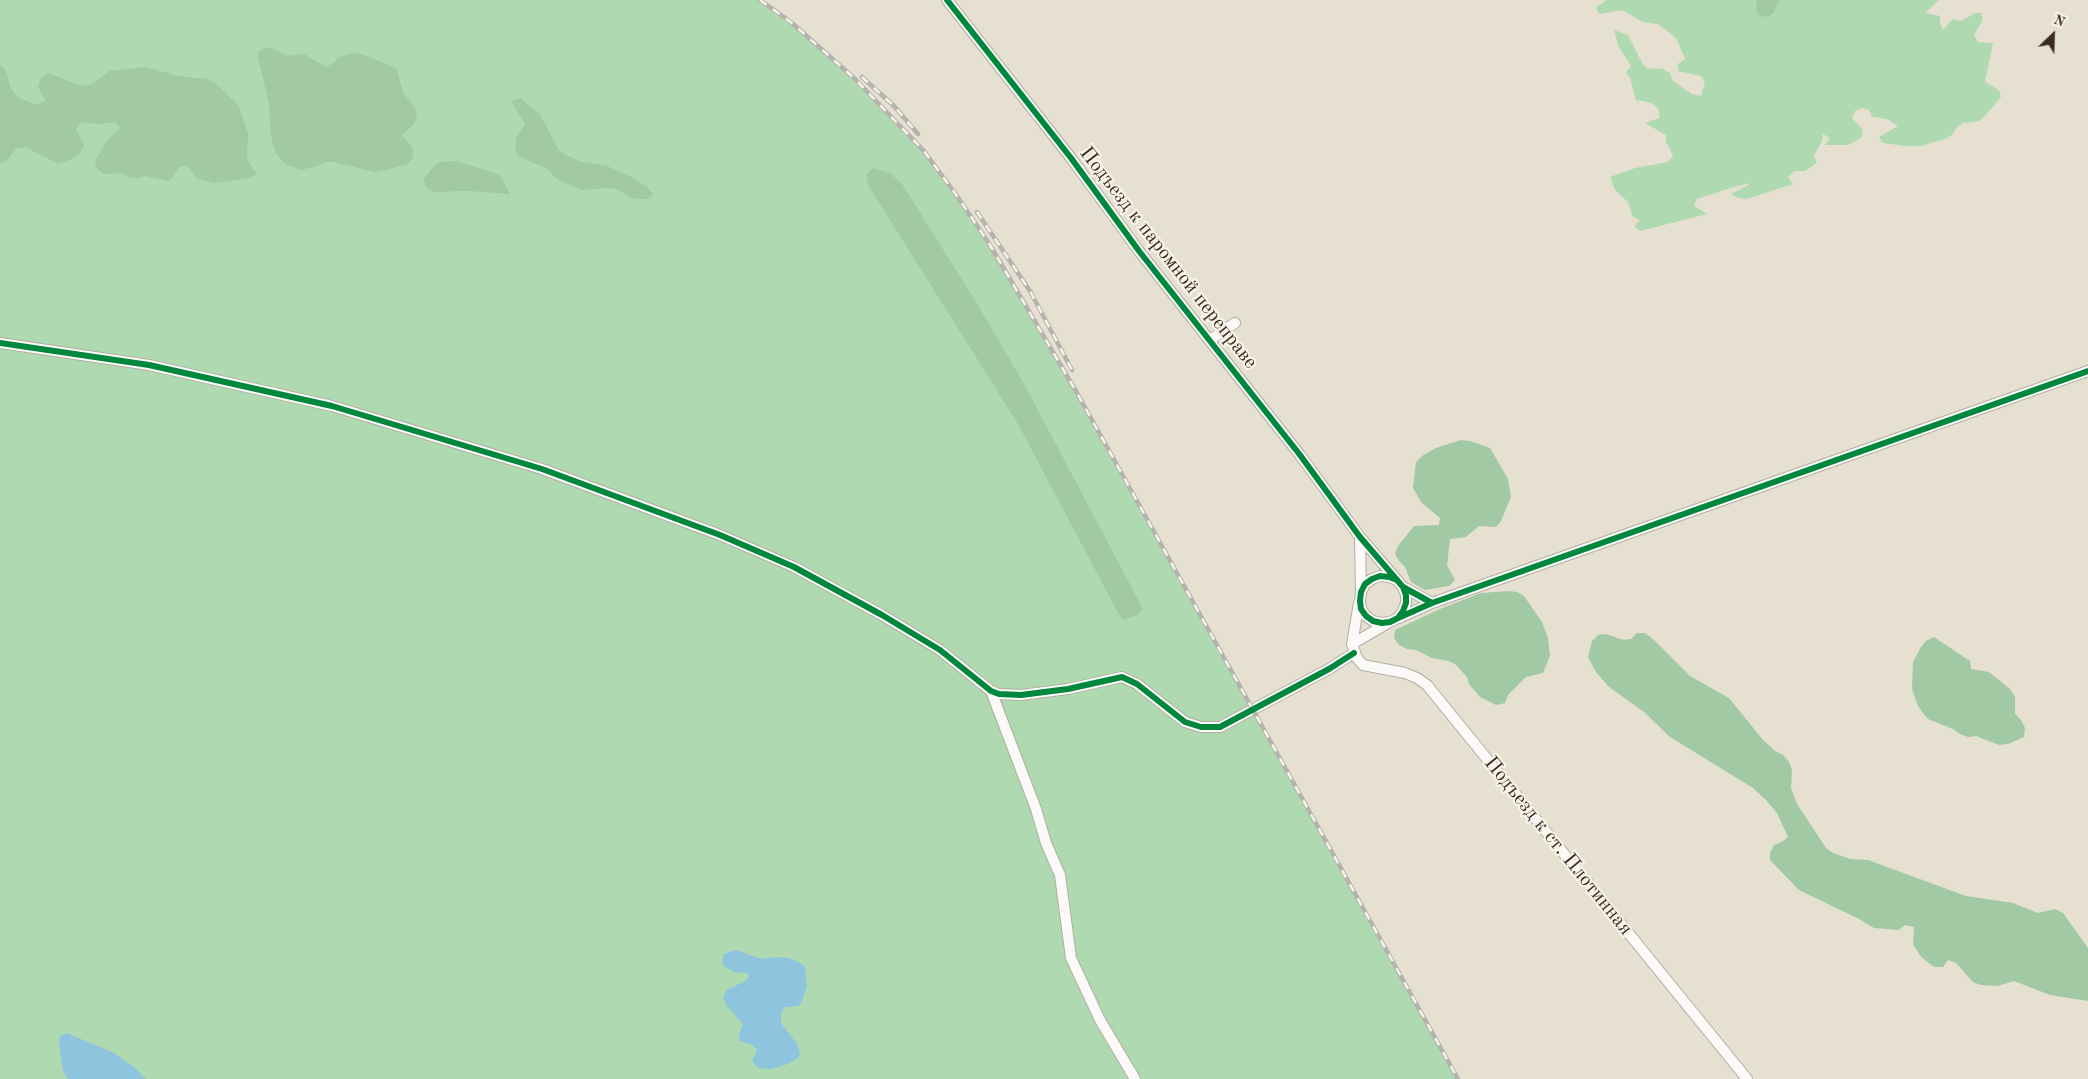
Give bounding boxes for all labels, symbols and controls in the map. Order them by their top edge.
north arrow [2028,10,2078,60]
text: N [2051,13,2067,30]
street label: Подъезд к паромной переправе [1074,142,1262,374]
street label: Подъезд к ст. Плотинная [1478,752,1638,940]

